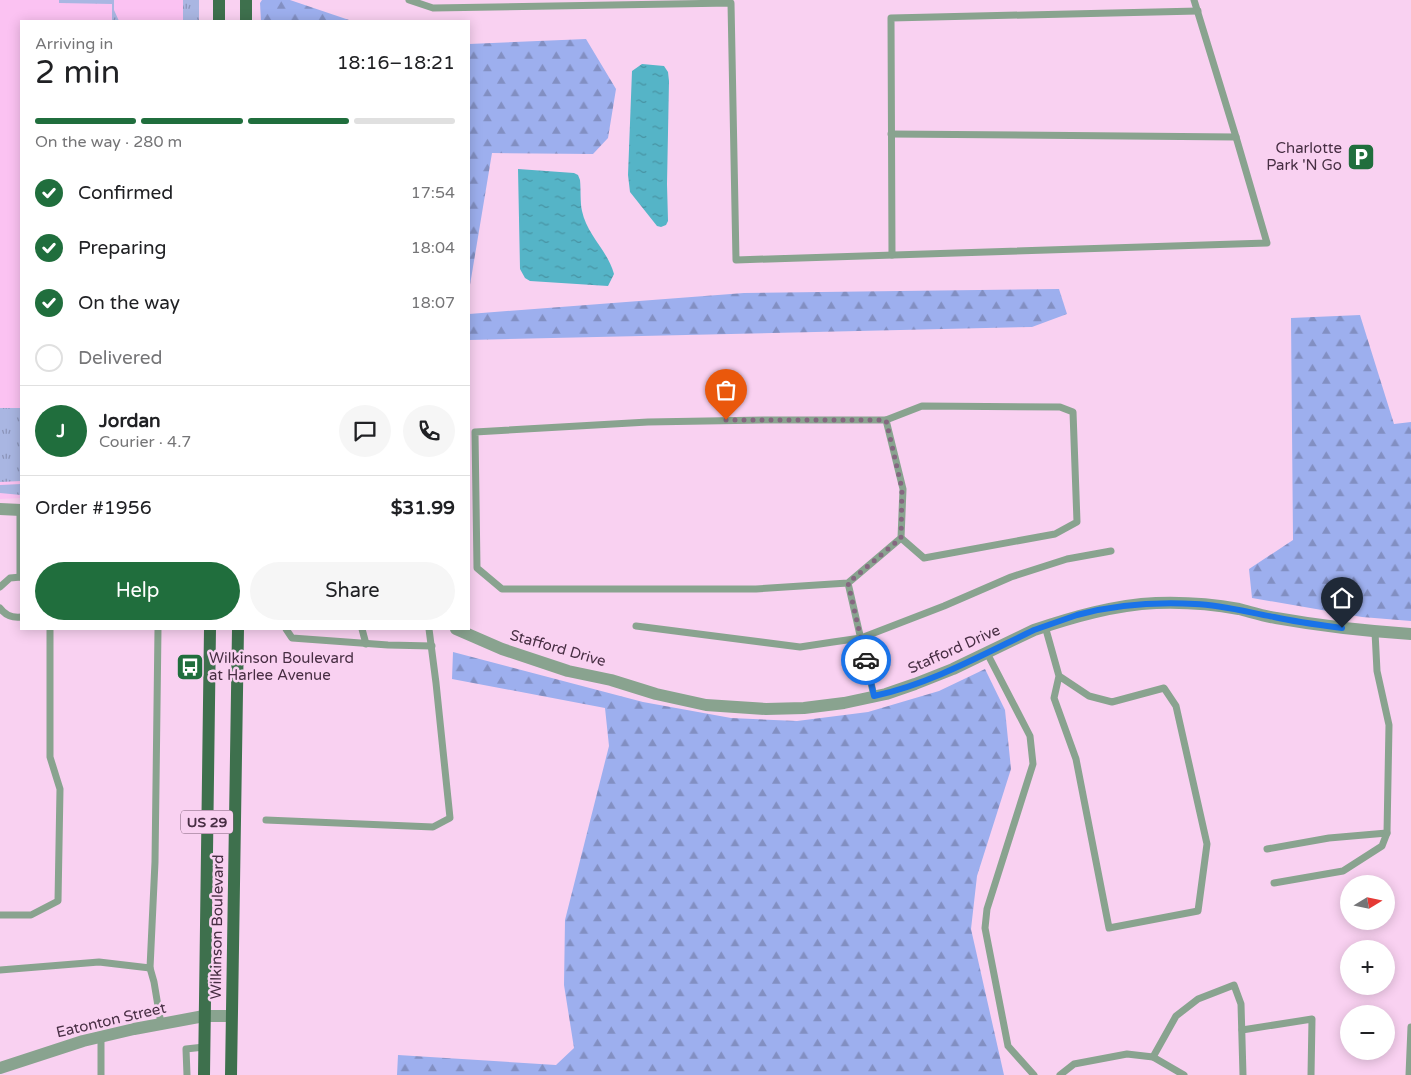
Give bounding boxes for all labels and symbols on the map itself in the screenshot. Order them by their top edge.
place label: Charlotte Park 'N Go [1266,139,1342,174]
parking icon: Charlotte Park 'N Go [1346,142,1376,172]
pin [705,369,747,420]
pin [1321,577,1363,628]
street label: Stafford Drive [905,621,1003,677]
street label: Stafford Drive [508,626,608,670]
courier [841,635,891,685]
place label: Wilkinson Boulevard at Harlee Avenue [209,649,354,684]
bus stop icon: Wilkinson Boulevard at Harlee Avenue [175,652,205,682]
road number: US 29 [181,810,233,834]
street label: Wilkinson Boulevard [207,854,227,1000]
north arrow [1340,875,1395,930]
street label: Eatonton Street [54,999,168,1041]

